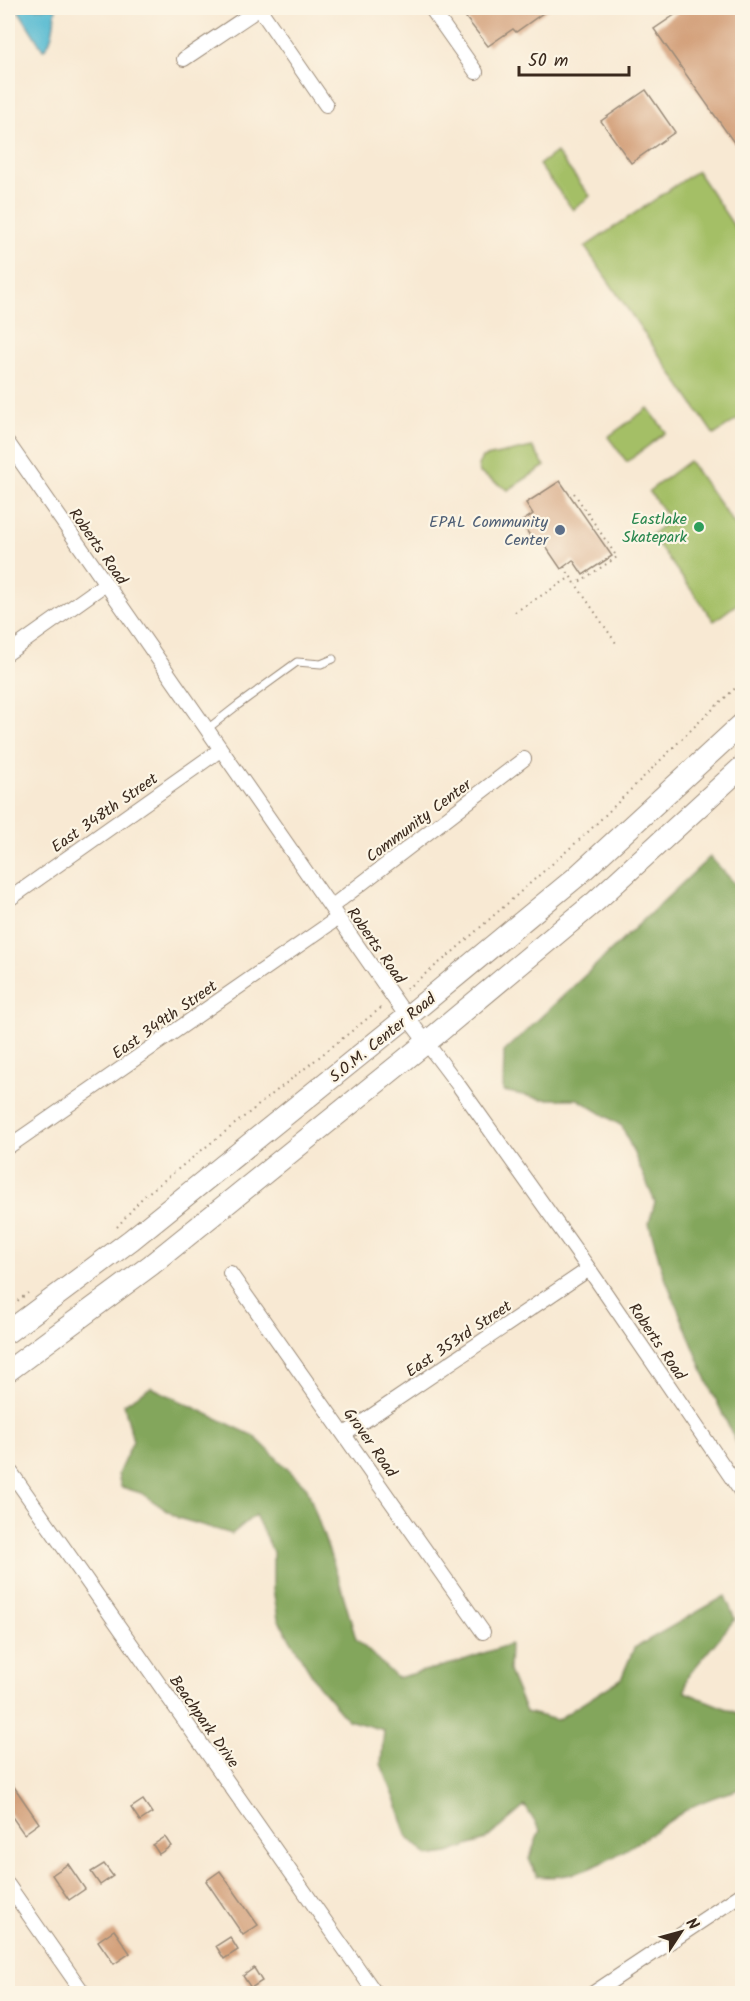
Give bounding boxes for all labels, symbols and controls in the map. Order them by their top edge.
scale bar [519,39,628,77]
text: 50 m [528,47,568,76]
street label: Roberts Road [62,503,134,591]
place label: Eastlake Skatepark [622,507,687,550]
place label: EPAL Community Center [429,510,550,553]
marker: Eastlake Skatepark [692,520,706,534]
marker: EPAL Community Center [553,523,567,537]
street label: East 348th Street [46,766,164,860]
street label: Community Center [361,772,478,869]
street label: Roberts Road [340,902,412,990]
street label: East 349th Street [107,974,223,1066]
street label: S.O.M. Center Road [324,987,443,1089]
street label: East 353rd Street [401,1294,518,1384]
street label: Roberts Road [622,1298,693,1387]
street label: Grover Road [337,1403,404,1484]
street label: Beachpark Drive [162,1670,245,1773]
north arrow [651,1902,711,1962]
text: N [679,1913,705,1936]

